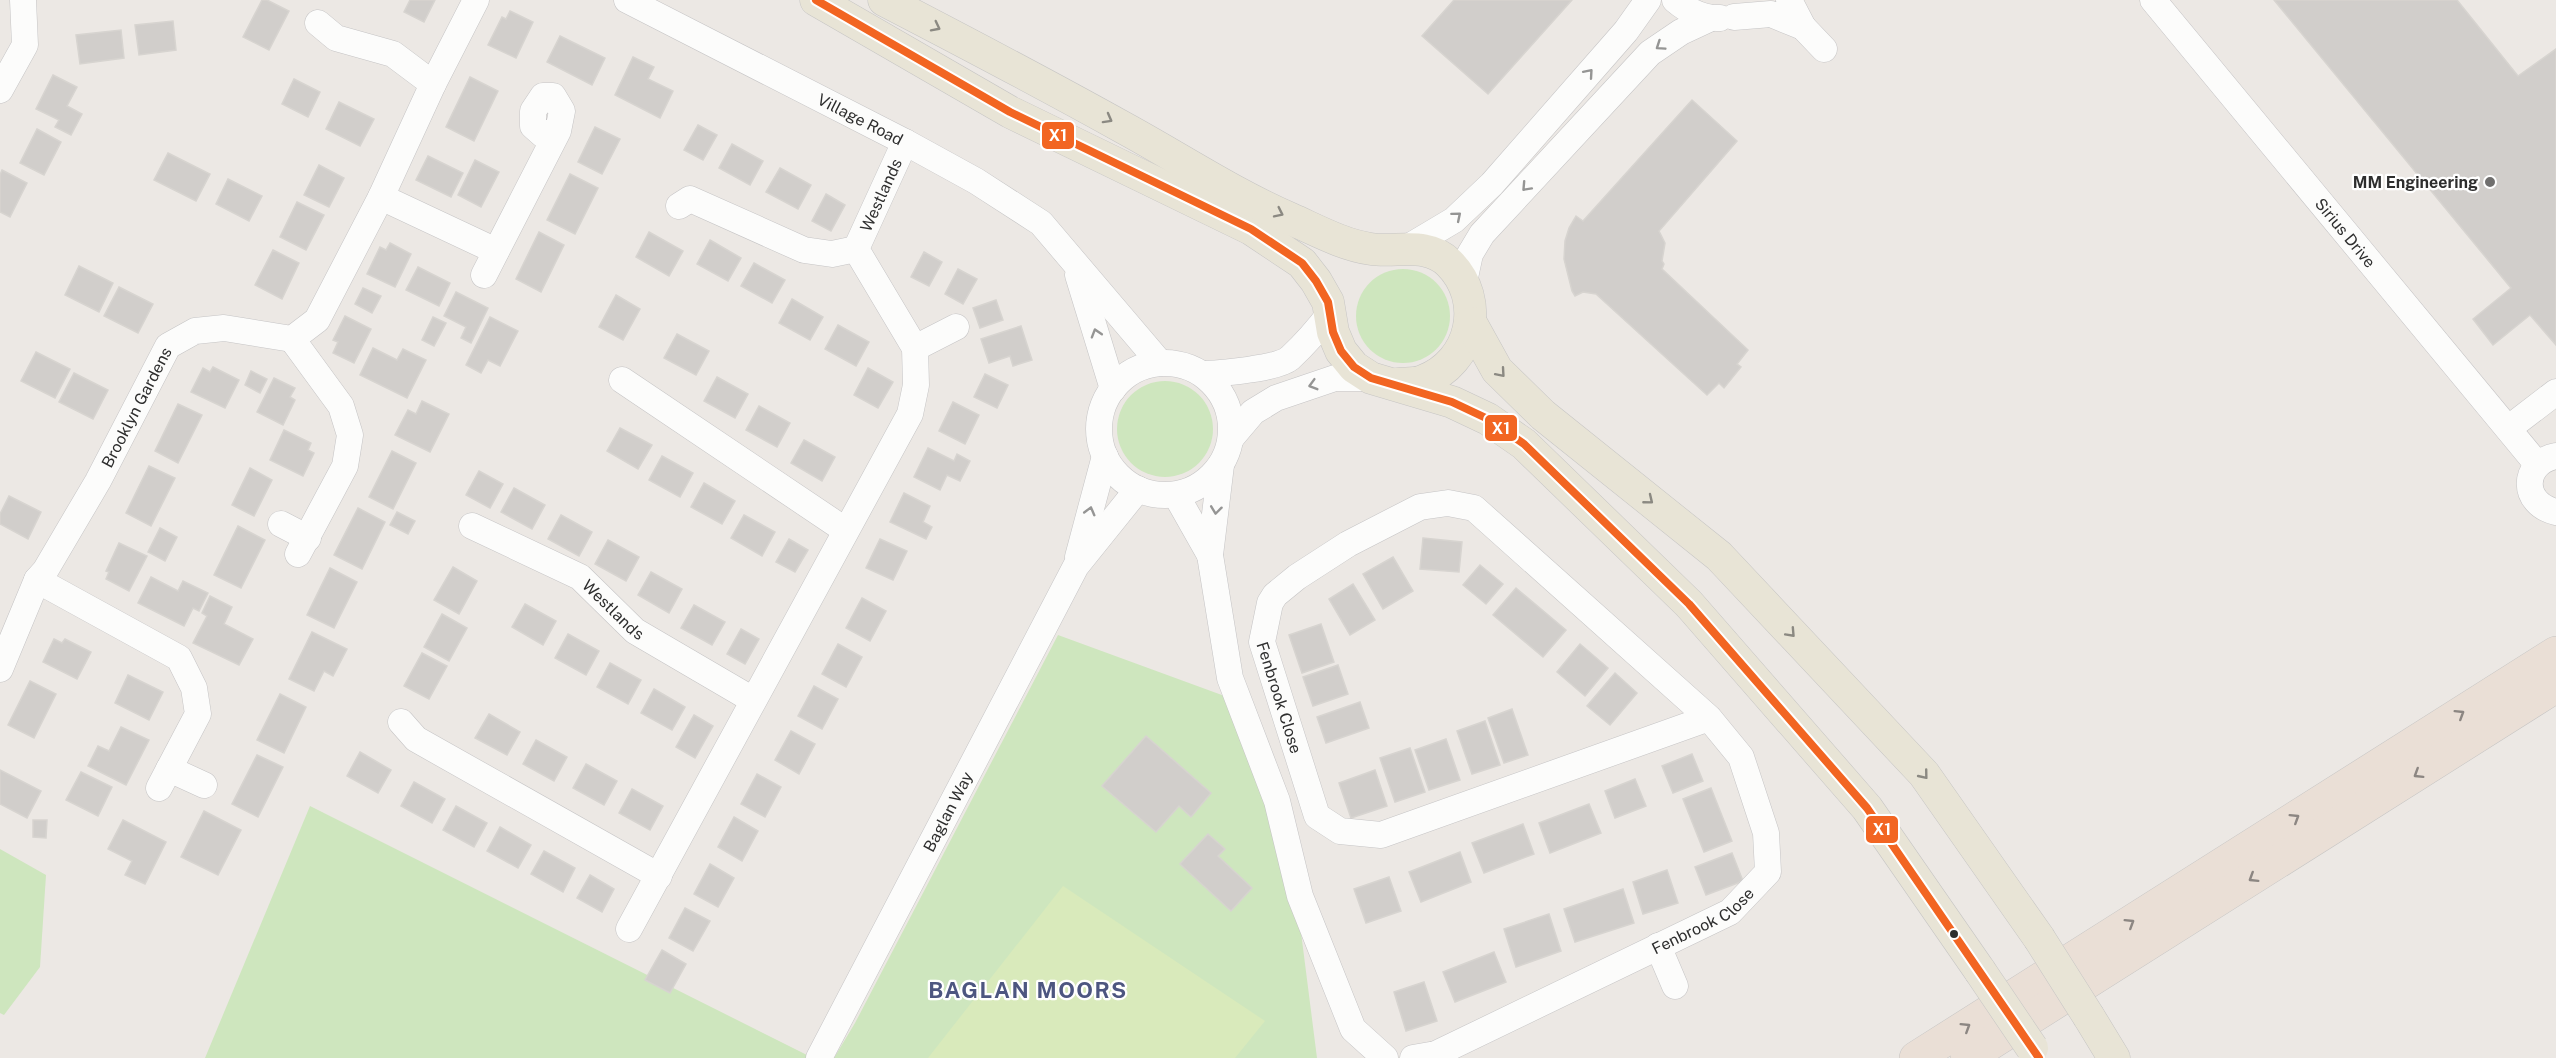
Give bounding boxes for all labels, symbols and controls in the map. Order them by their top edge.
one-way arrow [930,20,941,31]
one-way arrow [1656,39,1667,50]
one-way arrow [1582,70,1593,80]
street label: Village Road [814,89,906,149]
one-way arrow [1102,112,1112,123]
line badge: X1 [1041,121,1075,150]
text: X1 [1049,126,1067,145]
street label: Westlands [856,155,906,234]
place label: MM Engineering [2353,173,2478,192]
marker: MM Engineering [2483,175,2497,189]
one-way arrow [1522,180,1533,191]
street label: Sirius Drive [2311,194,2380,271]
one-way arrow [1272,206,1283,218]
one-way arrow [1450,213,1461,224]
one-way arrow [1091,328,1103,339]
street label: Brooklyn Gardens [97,344,175,471]
one-way arrow [1494,366,1505,377]
one-way arrow [1308,378,1319,390]
line badge: X1 [1484,414,1518,442]
text: X1 [1492,419,1510,438]
one-way arrow [1642,493,1653,504]
one-way arrow [1210,505,1223,515]
one-way arrow [1083,506,1096,516]
street label: Westlands [579,575,647,644]
one-way arrow [1784,626,1795,636]
street label: Fenbrook Close [1253,639,1306,756]
one-way arrow [2454,709,2464,721]
one-way arrow [2414,766,2424,778]
street label: Baglan Way [919,768,977,855]
one-way arrow [1917,768,1928,779]
one-way arrow [2289,814,2299,826]
line badge: X1 [1865,815,1899,844]
text: X1 [1873,820,1891,839]
one-way arrow [2249,871,2260,882]
street label: Fenbrook Close [1649,884,1758,958]
one-way arrow [2124,919,2135,930]
unlabelled marker [1948,928,1960,940]
district label: BAGLAN MOORS [928,977,1128,1003]
one-way arrow [1959,1023,1970,1034]

